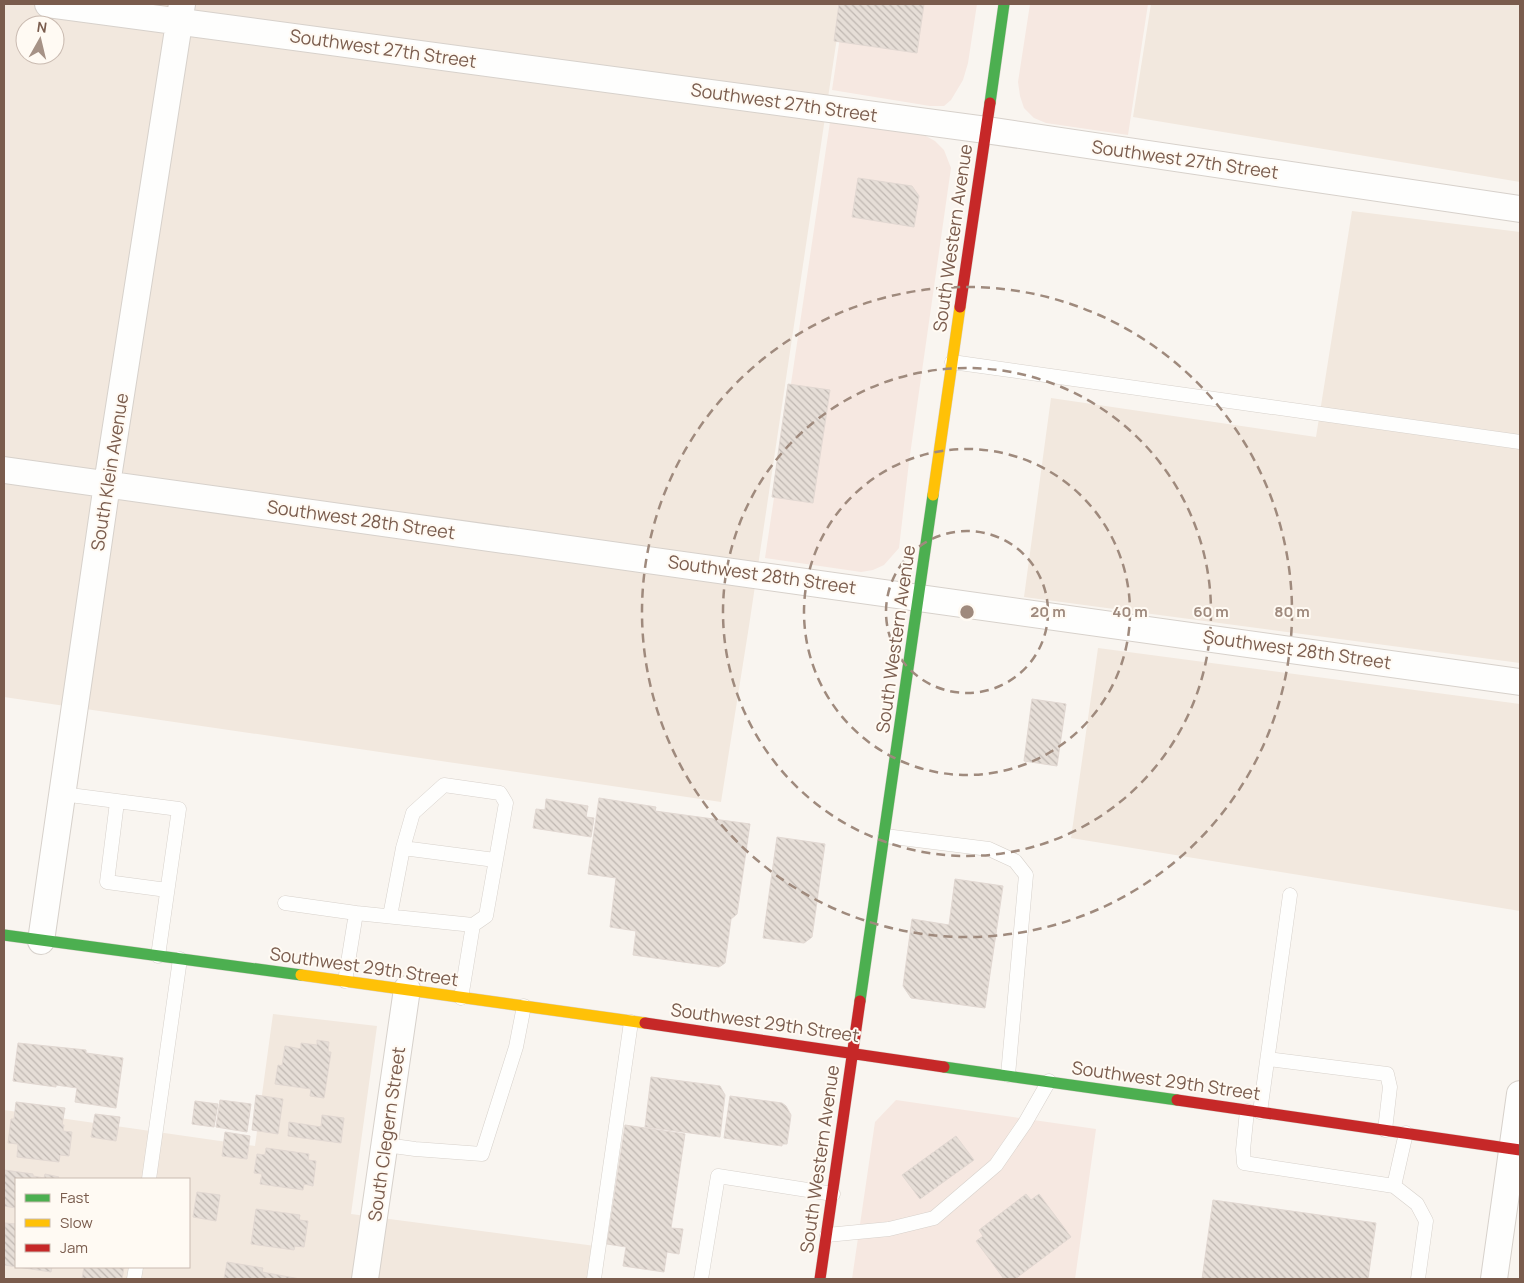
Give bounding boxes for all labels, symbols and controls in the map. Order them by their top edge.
north arrow [15,15,65,65]
text: N [36,17,48,37]
street label: Southwest 27th Street [288,23,478,73]
street label: Southwest 27th Street [689,77,879,127]
street label: Southwest 27th Street [1090,134,1280,184]
street label: South Western Avenue [927,142,977,333]
street label: South Klein Avenue [85,391,133,552]
street label: Southwest 28th Street [266,494,457,544]
street label: South Western Avenue [870,543,920,734]
street label: Southwest 28th Street [667,549,858,599]
text: 20 m [1030,601,1066,622]
text: 40 m [1112,601,1148,622]
text: 60 m [1193,601,1229,622]
text: 80 m [1274,601,1310,622]
centre of rings [958,603,976,621]
street label: Southwest 28th Street [1202,624,1393,674]
street label: Southwest 29th Street [268,941,460,991]
street label: Southwest 29th Street [669,997,861,1047]
street label: South Clegern Street [362,1045,410,1223]
street label: Southwest 29th Street [1070,1055,1262,1105]
street label: South Western Avenue [794,1063,844,1254]
legend [15,1178,190,1268]
text: Fast [60,1187,89,1208]
text: Slow [60,1212,93,1233]
text: Jam [60,1237,88,1258]

